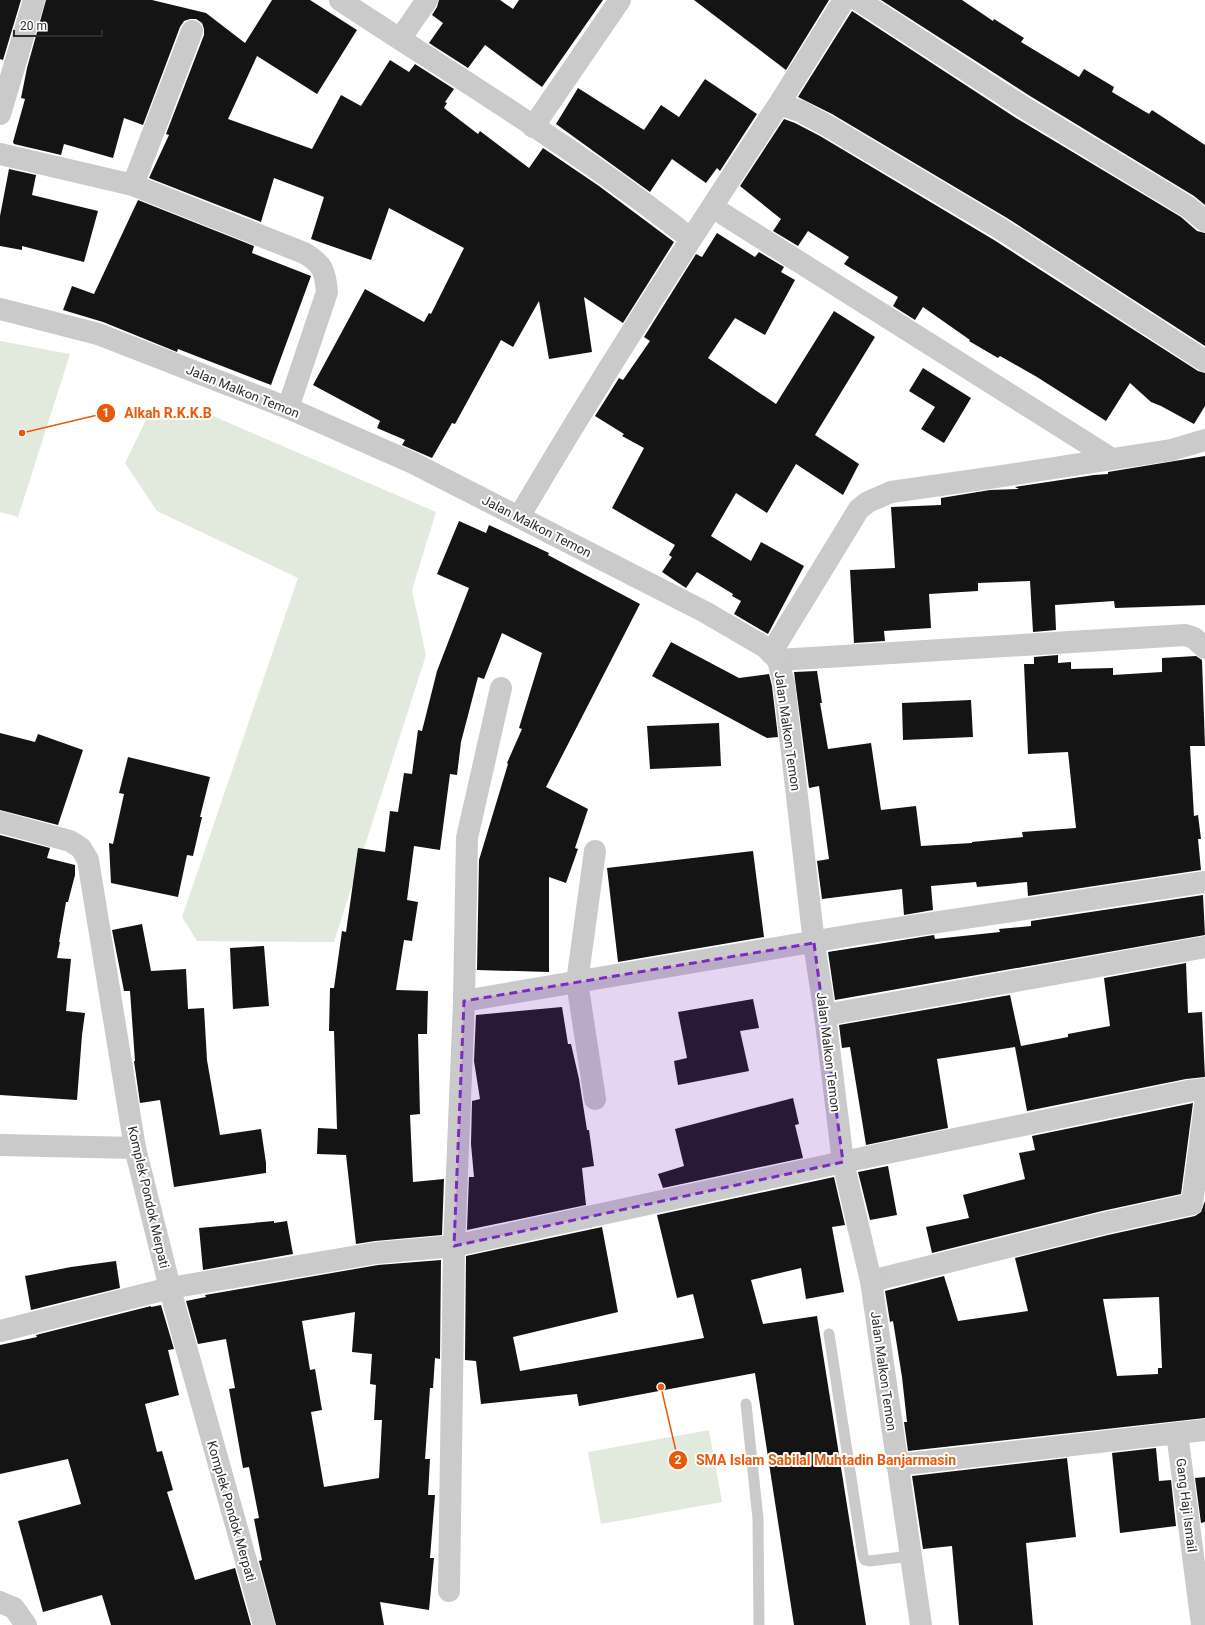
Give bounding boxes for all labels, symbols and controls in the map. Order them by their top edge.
scale bar [14,12,102,38]
text: 20 m [20,19,47,33]
street label: Jalan Malkon Temon [184,362,302,421]
callout: Alkah R.K.K.B [96,400,220,426]
text: Alkah R.K.K.B [124,405,212,421]
text: 1 [103,406,109,420]
street label: Jalan Malkon Temon [480,492,594,561]
street label: Jalan Malkon Temon [772,670,803,792]
street label: Jalan Malkon Temon [814,991,843,1113]
street label: Komplek Pondok Merpati [125,1124,172,1270]
street label: Jalan Malkon Temon [868,1310,899,1432]
street label: Komplek Pondok Merpati [204,1439,259,1583]
callout: SMA Islam Sabilal Muhtadin Banjarmasin [668,1447,964,1473]
text: SMA Islam Sabilal Muhtadin Banjarmasin [696,1452,956,1468]
text: 2 [675,1453,682,1467]
street label: Gang Haji Ismail [1173,1457,1200,1553]

